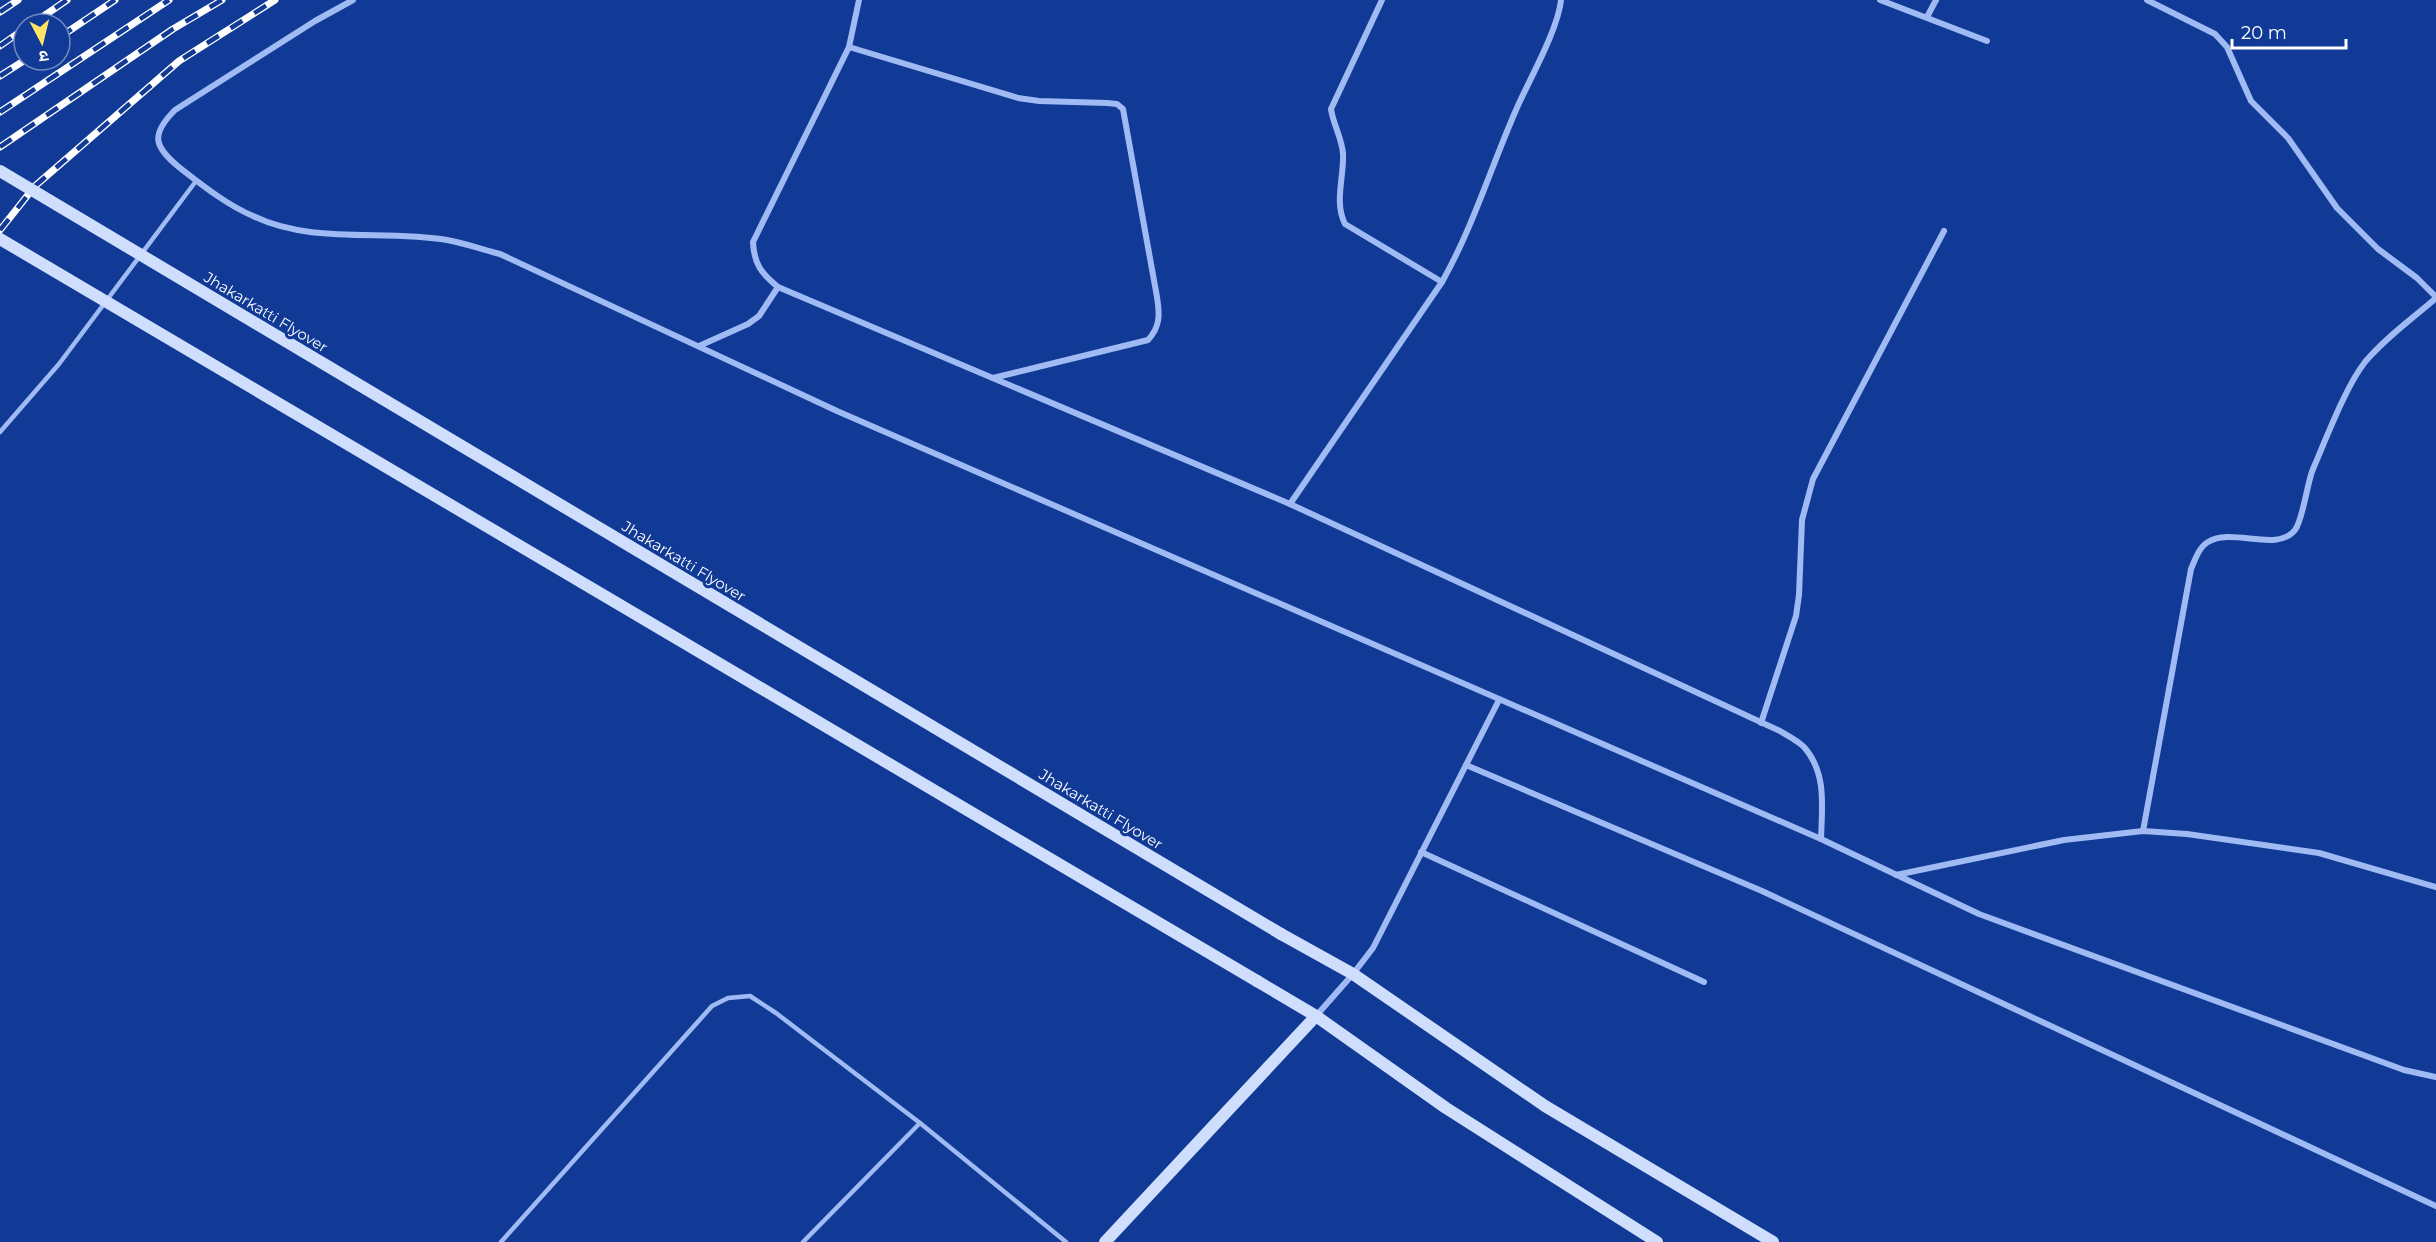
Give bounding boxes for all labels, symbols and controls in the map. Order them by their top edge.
north arrow [12,12,72,72]
scale bar [2232,12,2346,50]
text: 20 m [2241,22,2287,44]
text: उ [37,46,50,66]
street label: Jhakarkatti Flyover [200,267,331,357]
street label: Jhakarkatti Flyover [618,516,749,606]
street label: Jhakarkatti Flyover [1035,764,1166,854]

